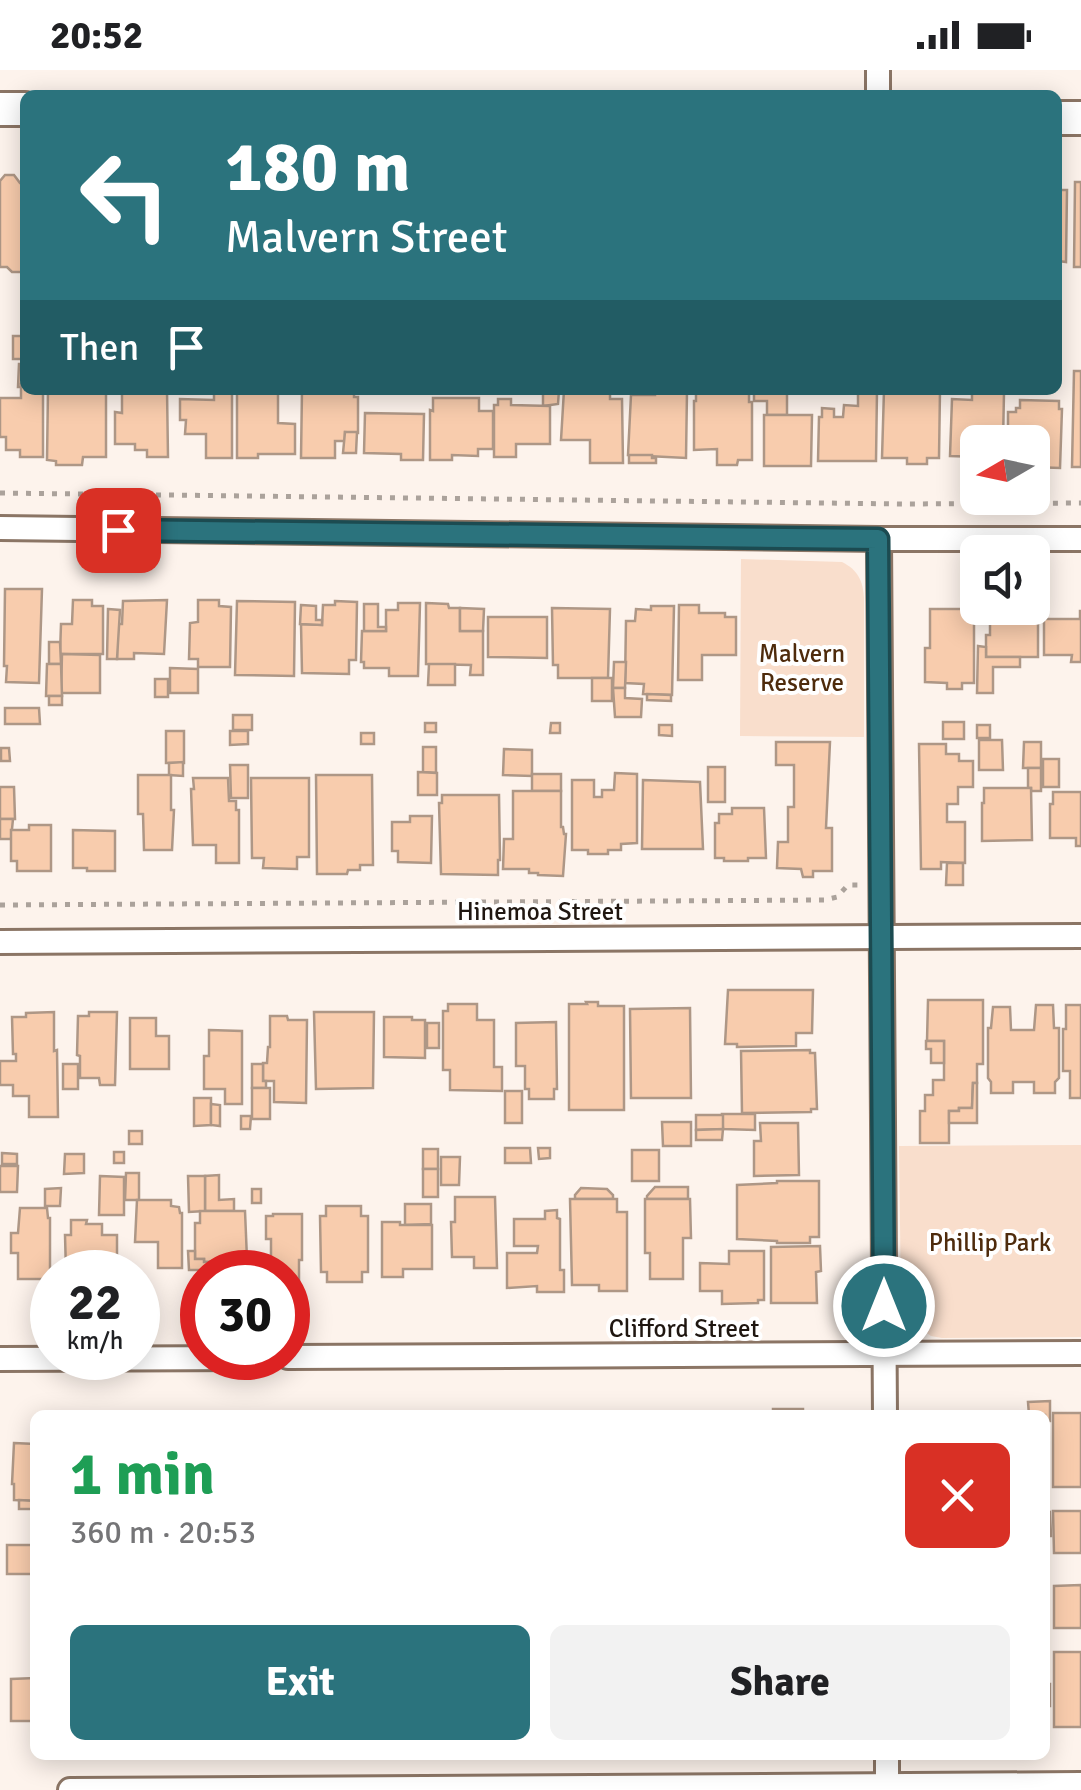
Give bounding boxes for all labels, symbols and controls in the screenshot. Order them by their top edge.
text: 20:52 [50,12,143,59]
text: 180 m [225,124,410,210]
icon: left [60,130,190,260]
text: Malvern Street [225,210,508,265]
icon: arrive [159,320,214,375]
text: Then [60,324,139,371]
north arrow [960,425,1050,515]
map controls [960,425,1050,625]
pin [76,488,161,573]
icon: arrive [91,503,146,558]
button: sound [960,535,1050,625]
park label: Malvern Reserve [759,638,845,698]
street label: Hinemoa Street [457,896,623,927]
park label: Phillip Park [929,1227,1052,1258]
speed limit sign: 30 [180,1250,310,1380]
position arrow [832,1254,936,1358]
text: 22 [68,1272,122,1334]
street label: Clifford Street [609,1313,760,1344]
text: km/h [67,1325,123,1356]
text: 1 min [70,1438,215,1512]
button: close [905,1443,1010,1548]
text: 360 m · 20:53 [70,1513,256,1552]
button: Exit [70,1625,530,1740]
button: Share [550,1625,1010,1740]

